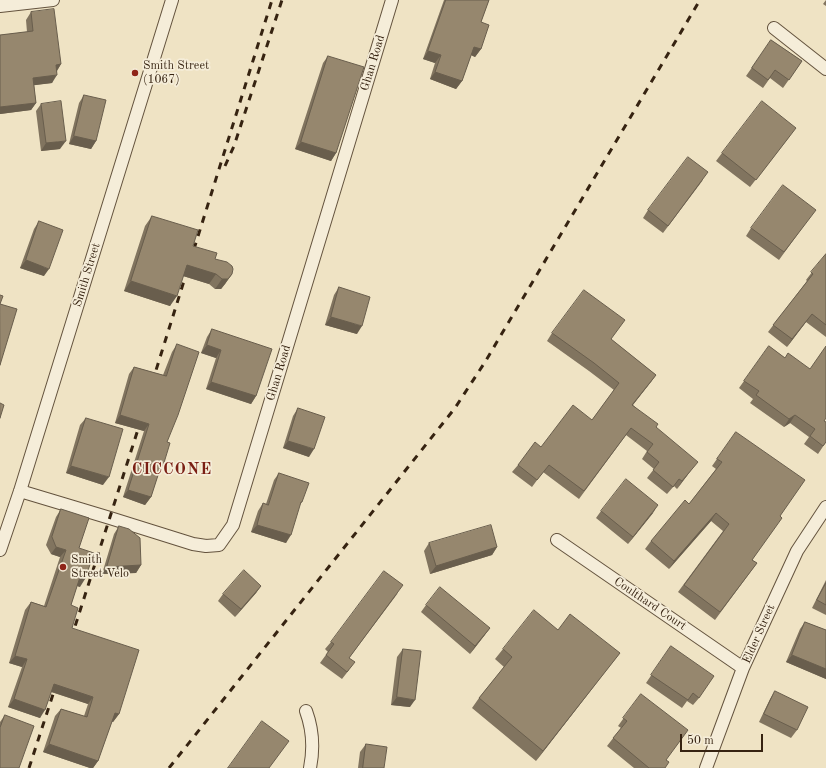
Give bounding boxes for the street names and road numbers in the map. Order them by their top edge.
street label: Ghan Road [358,33,388,93]
street label: Smith Street [70,241,104,309]
street label: Ghan Road [264,343,294,403]
street label: Coulthard Court [611,574,689,634]
street label: Elder Street [740,602,778,666]

